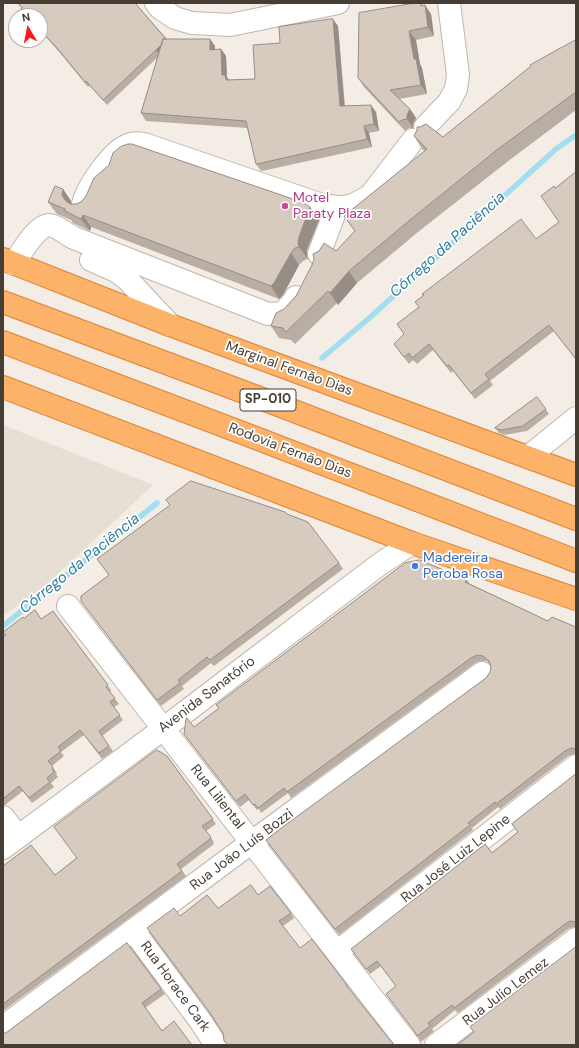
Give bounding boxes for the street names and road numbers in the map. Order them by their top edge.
street label: Marginal Fernão Dias [223,338,355,400]
road number: SP-010 [240,389,296,411]
street label: Rodovia Fernão Dias [226,420,354,482]
street label: Avenida Sanatório [155,653,259,737]
street label: Rua Liliental [187,761,247,833]
street label: Rua João Luís Bozzi [187,806,297,894]
street label: Rua José Luiz Lepine [398,811,514,907]
street label: Rua Horace Cark [136,938,214,1036]
street label: Rua Julio Lemez [460,954,552,1030]

